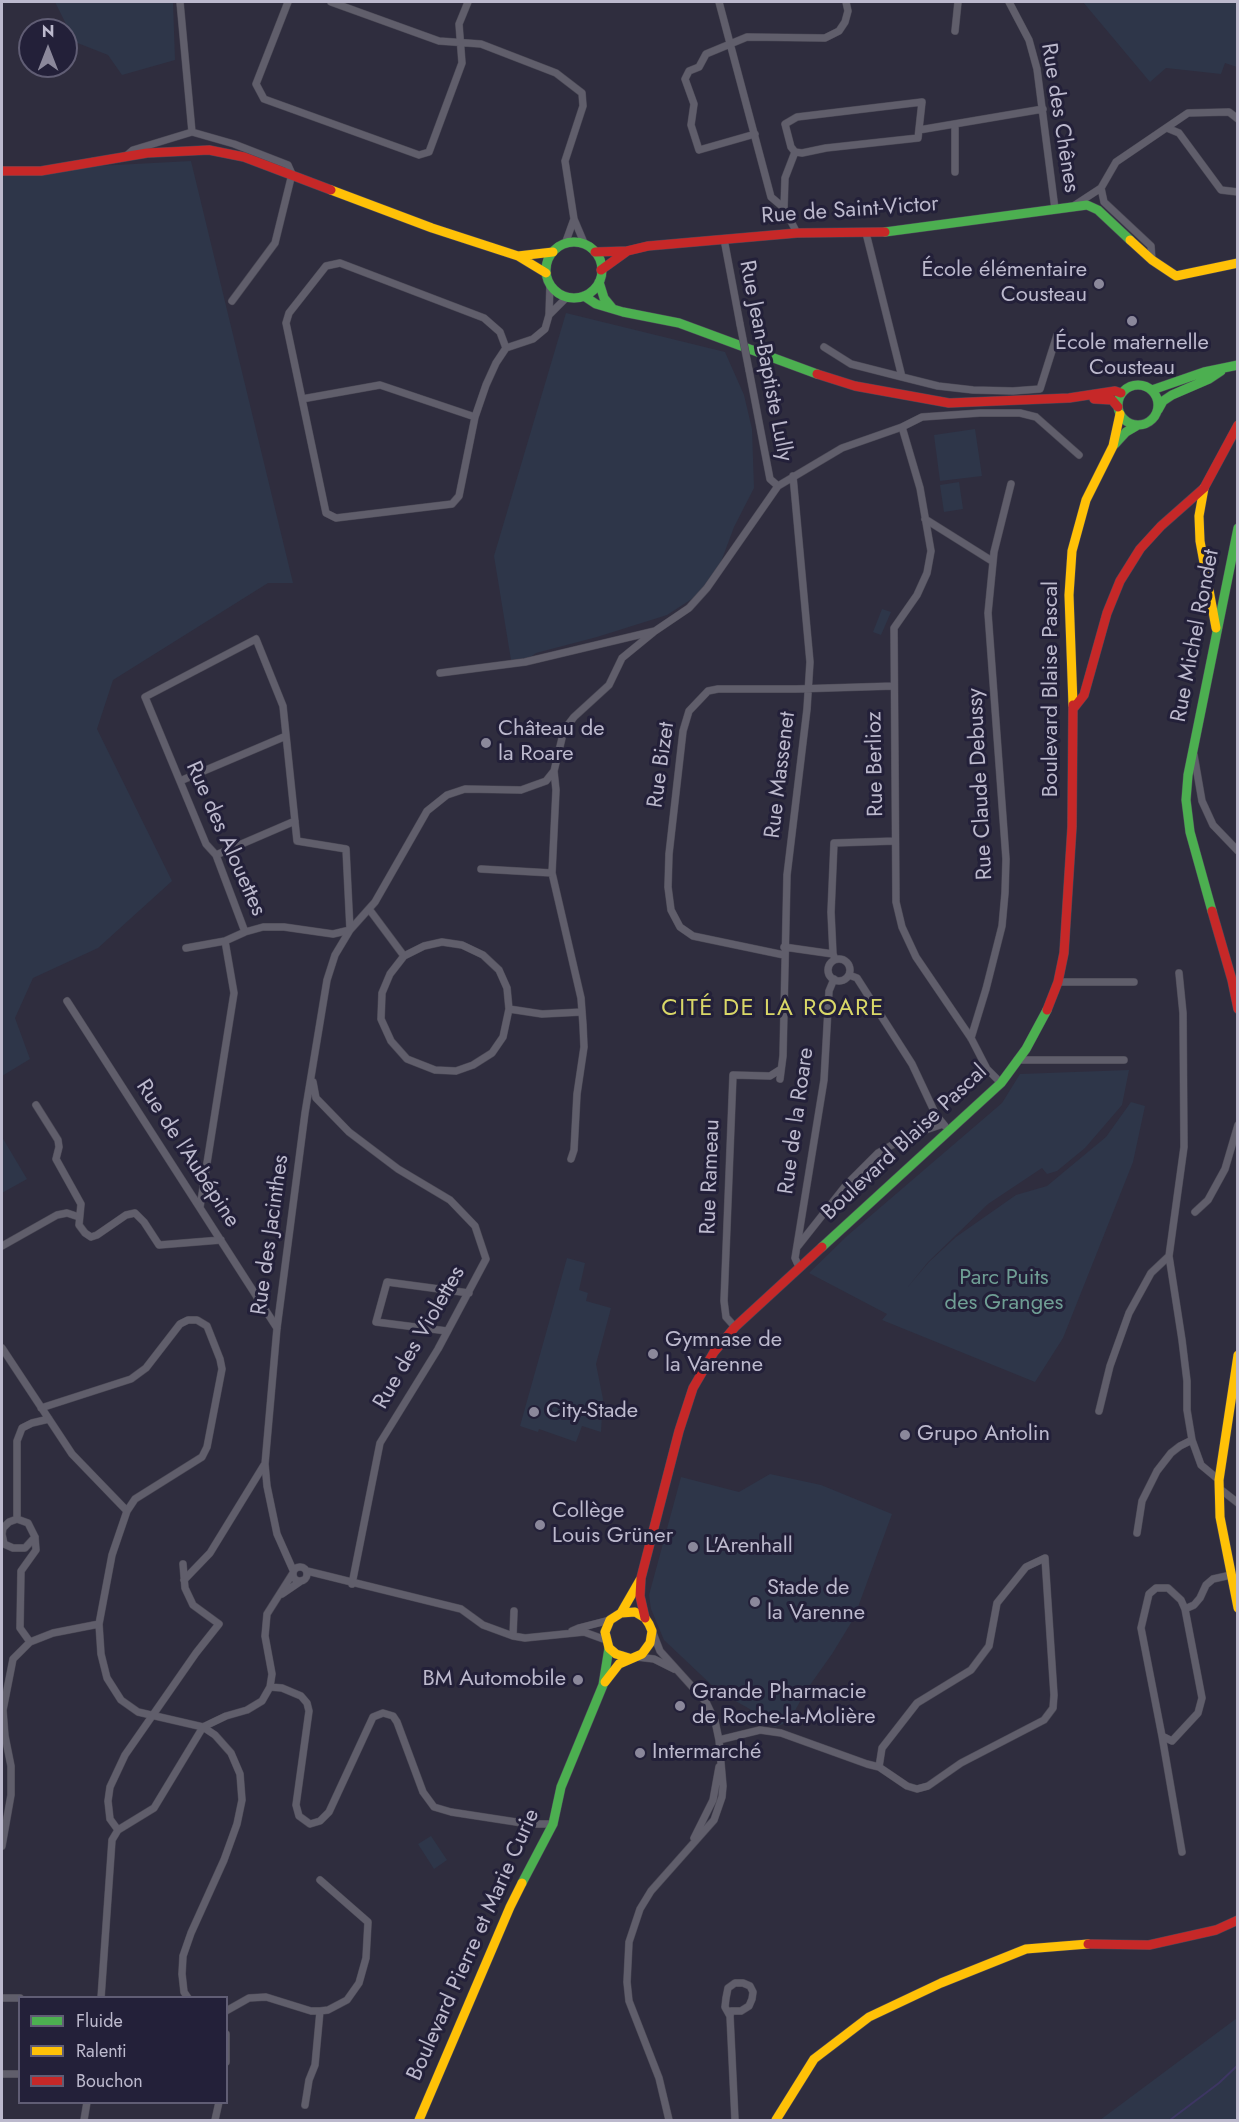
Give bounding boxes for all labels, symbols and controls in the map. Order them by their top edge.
north arrow [18,18,78,78]
text: N [42,20,54,43]
street label: Rue des Chênes [1034,41,1084,195]
street label: Rue de Saint-Victor [760,192,940,230]
street label: Rue Jean-Baptiste Lully [733,258,797,464]
place label: École élémentaire Cousteau [921,258,1087,310]
marker: École élémentaire Cousteau [1092,277,1106,291]
marker: École maternelle Cousteau [1125,314,1139,328]
place label: École maternelle Cousteau [1055,331,1209,382]
street label: Rue Michel Rondet [1166,547,1226,725]
street label: Boulevard Blaise Pascal [1039,581,1065,797]
street label: Rue Claude Debussy [963,687,999,881]
street label: Rue Massenet [760,710,802,840]
street label: Rue Berlioz [862,711,890,817]
place label: Château de la Roare [498,717,605,768]
street label: Rue Bizet [643,720,681,810]
marker: Château de la Roare [479,736,493,750]
street label: Rue des Alouettes [179,758,271,920]
district label: CITÉ DE LA ROARE [661,995,885,1023]
street label: Rue de la Roare [774,1046,820,1196]
street label: Boulevard Blaise Pascal [817,1060,993,1226]
street label: Rue de l'Aubépine [129,1075,245,1233]
street label: Rue Rameau [696,1119,726,1235]
street label: Rue des Jacinthes [247,1153,295,1317]
street label: Rue des Violettes [368,1262,472,1414]
park label: Parc Puits des Granges [945,1266,1063,1318]
place label: Gymnase de la Varenne [665,1328,782,1380]
marker: Gymnase de la Varenne [646,1347,660,1361]
place label: City-Stade [546,1399,638,1425]
marker: City-Stade [527,1405,541,1419]
place label: Grupo Antolin [917,1422,1050,1448]
marker: Grupo Antolin [898,1428,912,1442]
place label: Collège Louis Grüner [552,1499,673,1550]
marker: Collège Louis Grüner [533,1518,547,1532]
place label: L'Arenhall [705,1534,793,1560]
marker: L'Arenhall [686,1540,700,1554]
place label: Stade de la Varenne [767,1576,865,1628]
marker: Stade de la Varenne [748,1595,762,1609]
place label: BM Automobile [423,1667,566,1693]
marker: BM Automobile [571,1673,585,1687]
place label: Grande Pharmacie de Roche-la-Molière [692,1680,876,1732]
marker: Grande Pharmacie de Roche-la-Molière [673,1699,687,1713]
place label: Intermarché [652,1740,761,1766]
marker: Intermarché [633,1746,647,1760]
street label: Boulevard Pierre et Marie Curie [402,1805,546,2085]
legend [18,1996,228,2104]
text: Fluide [76,2008,123,2034]
text: Ralenti [76,2038,127,2064]
text: Bouchon [76,2068,143,2094]

